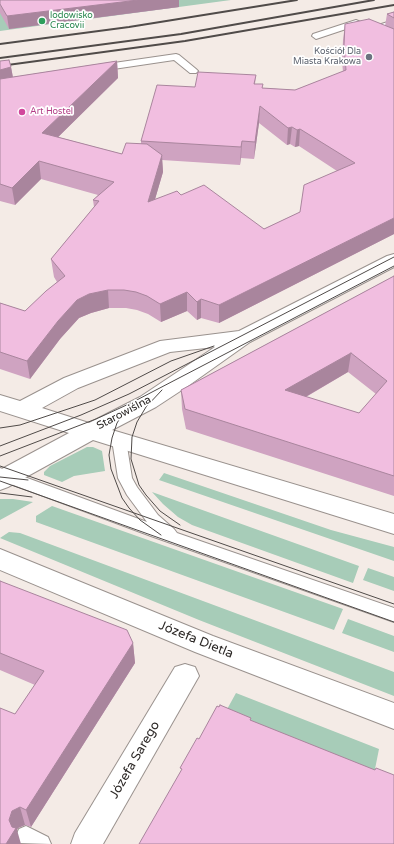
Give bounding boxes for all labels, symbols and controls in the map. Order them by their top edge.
place label: lodowisko Cracovii [50,11,93,32]
marker: lodowisko Cracovii [37,16,47,26]
place label: Kościół Dla Miasta Krakowa [293,47,361,68]
marker: Kościół Dla Miasta Krakowa [364,52,374,62]
marker: Art Hostel [17,107,27,117]
place label: Art Hostel [30,107,73,117]
street label: Starowiślna [94,393,154,433]
street label: Józefa Dietla [156,618,236,662]
street label: Józefa Sarego [107,719,163,801]

